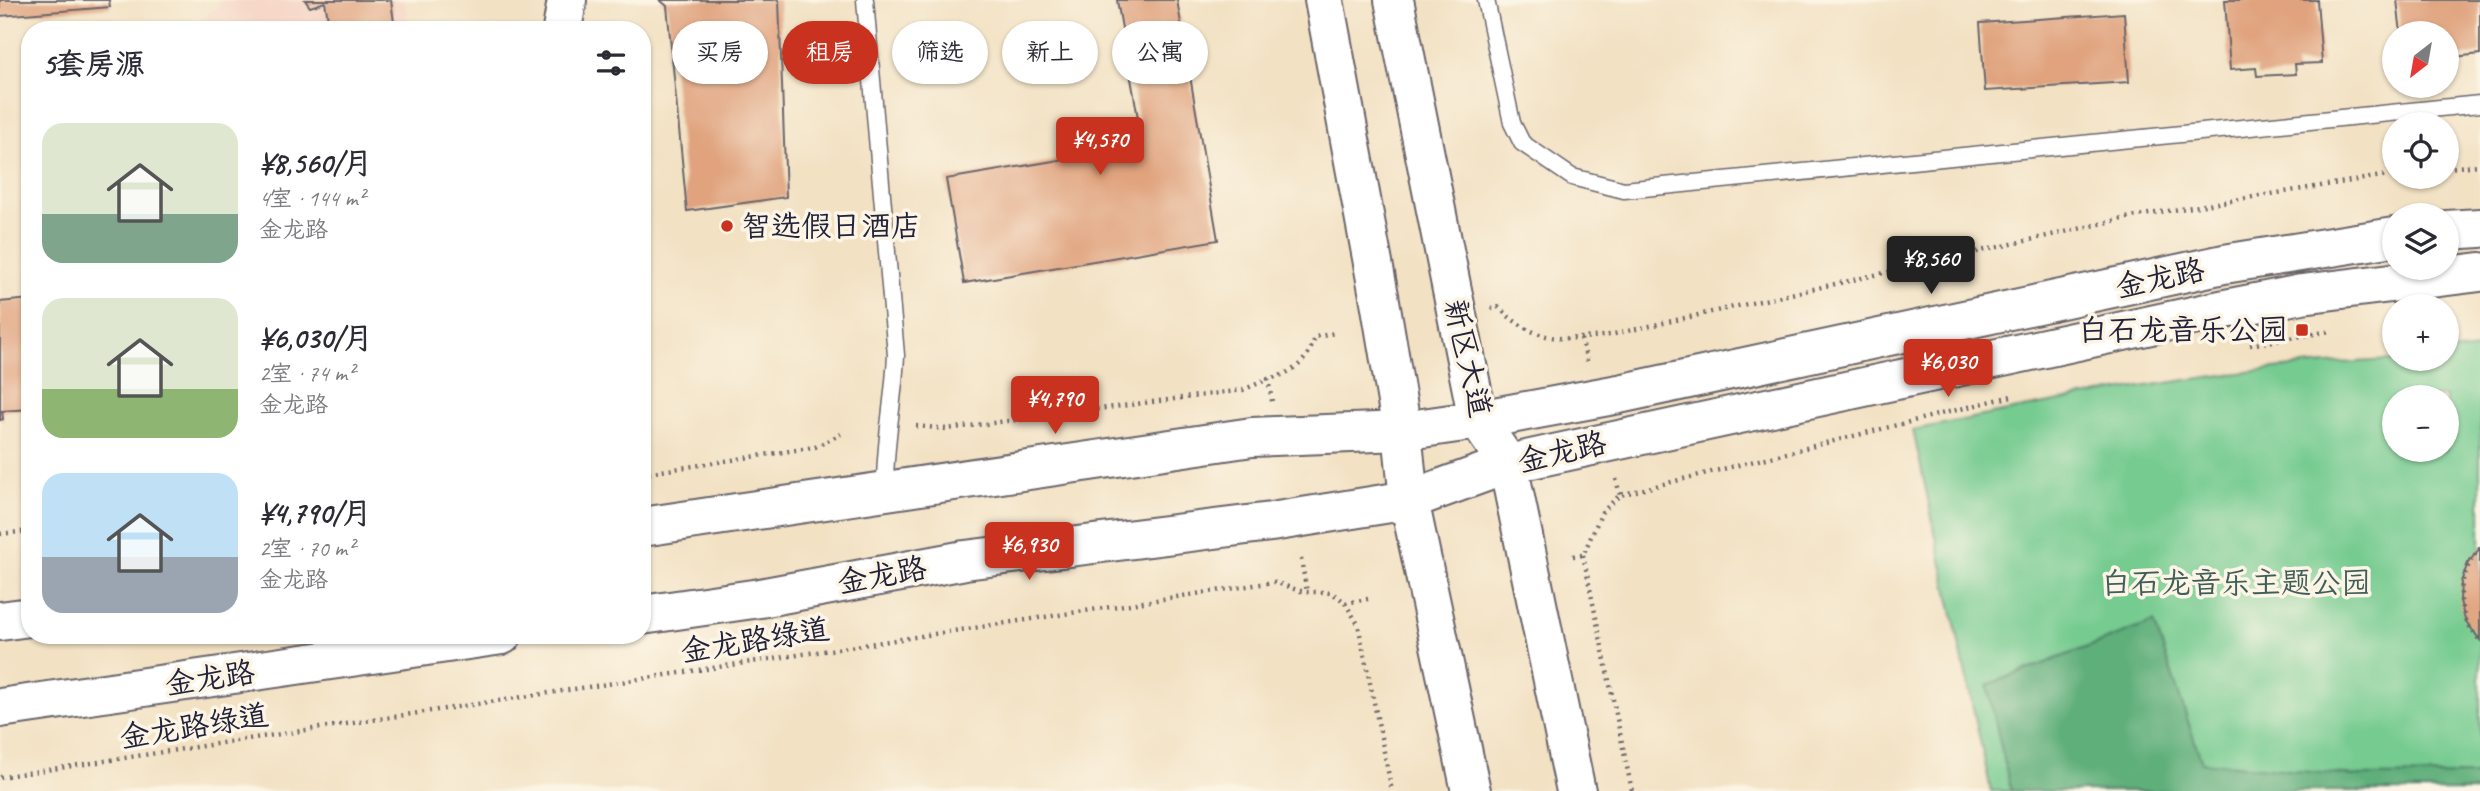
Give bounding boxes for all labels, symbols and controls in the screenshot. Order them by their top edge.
chip: 买房 [672,21,768,84]
chip: 租房 [782,21,878,84]
chip: 筛选 [892,21,988,84]
chip: 新上 [1002,21,1098,84]
chip: 公寓 [1112,21,1208,84]
north arrow [2382,21,2459,98]
map controls [2382,21,2459,462]
icon: filters [592,44,630,82]
text: 5套房源 [42,45,145,83]
button: locate [2382,112,2459,189]
pin: ¥4,570 [1043,118,1157,177]
text: ¥4,570 [1072,125,1128,154]
text: ¥8,560/月 [259,144,373,182]
icon: home [98,151,182,235]
text: 4室 · 144 m² [259,184,365,213]
button: layers [2382,203,2459,280]
place label: 智选假日酒店 [741,207,921,245]
text: 金龙路 [259,215,328,244]
marker: 智选假日酒店 [719,218,735,234]
pin: ¥8,560 [1874,236,1988,296]
text: ¥8,560 [1903,244,1959,273]
street label: 金龙路 [2112,250,2208,306]
button: + [2382,294,2459,371]
street label: 新区大道 [1436,295,1500,421]
place label: 白石龙音乐公园 [2078,311,2288,349]
text: ¥6,030/月 [259,319,373,357]
marker: 白石龙音乐公园 [2294,322,2310,338]
icon: home [98,326,182,410]
pin: ¥6,030 [1891,340,2005,399]
text: ¥6,030 [1920,347,1976,376]
text: 2室 · 74 m² [259,359,354,388]
pin: ¥4,790 [998,376,1112,436]
text: ¥4,790 [1027,384,1083,413]
button: − [2382,385,2459,462]
text: 金龙路 [259,390,328,419]
street label: 金龙路 [1514,423,1610,481]
text: ¥4,790/月 [259,494,372,532]
icon: home [98,501,182,585]
pin: ¥6,930 [972,522,1086,582]
text: ¥6,930 [1001,530,1057,559]
text: 2室 · 70 m² [259,534,354,563]
street label: 金龙路 [834,548,930,602]
park label: 白石龙音乐主题公园 [2101,564,2371,602]
text: 金龙路 [259,565,328,594]
street label: 金龙路绿道 [678,610,832,670]
street label: 金龙路 [163,653,257,703]
street label: 金龙路绿道 [117,696,271,756]

